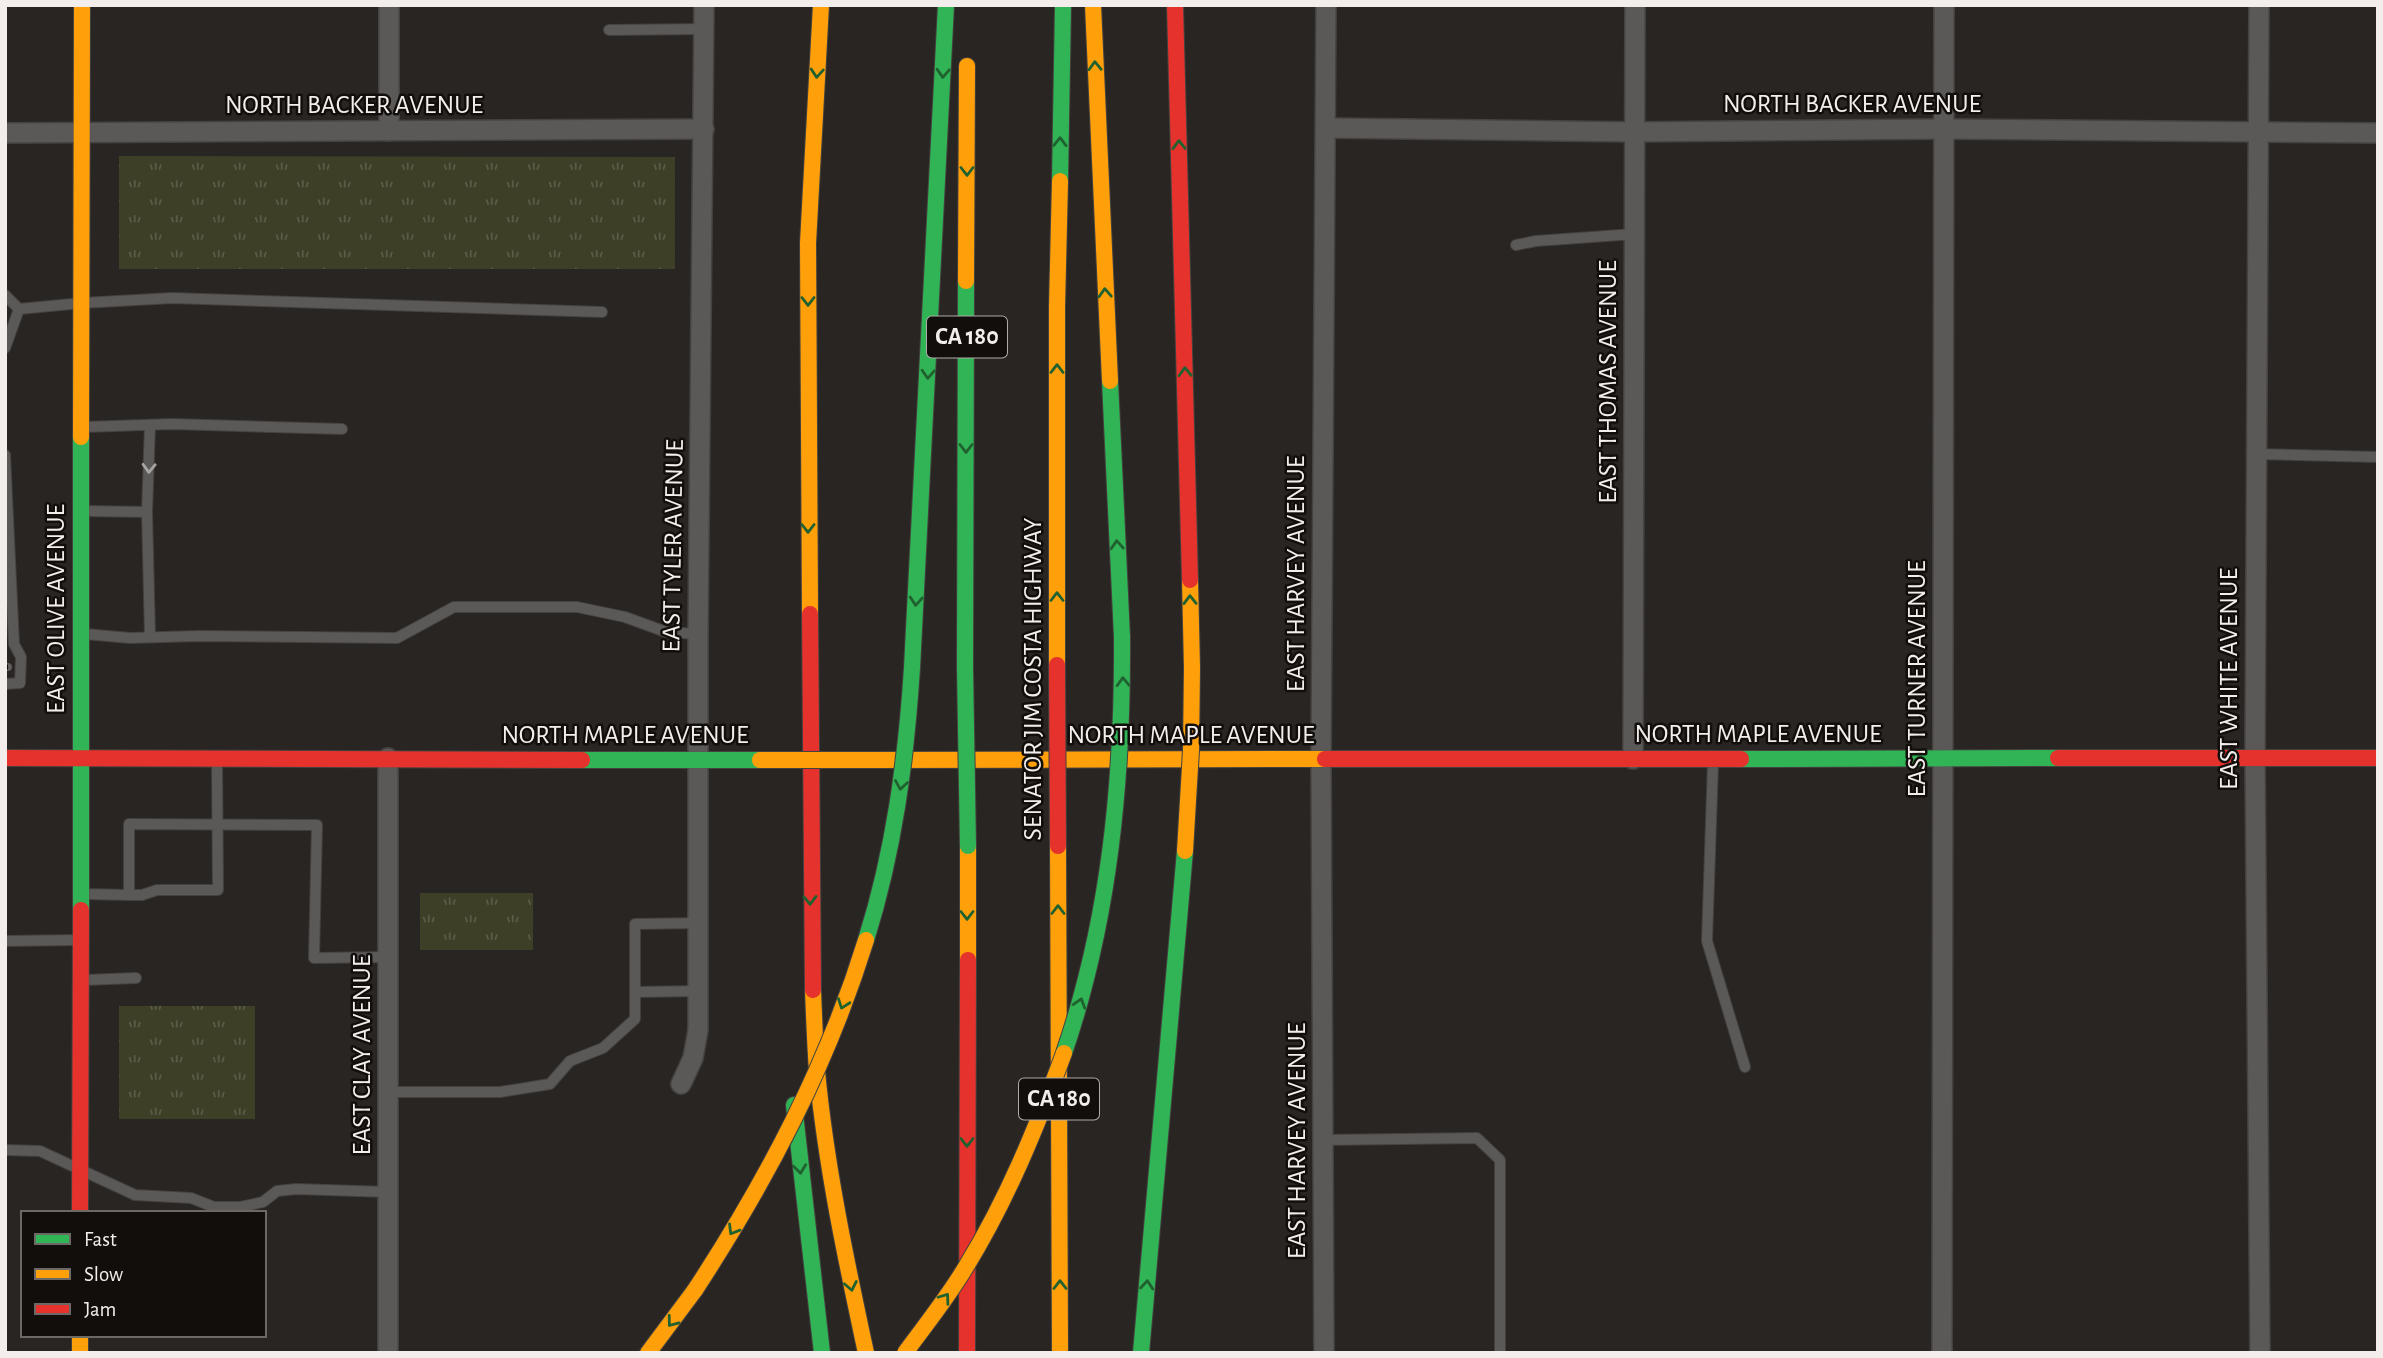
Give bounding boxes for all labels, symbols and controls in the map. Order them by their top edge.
one-way arrow [1088,60,1103,71]
one-way arrow [810,68,825,79]
one-way arrow [936,68,951,79]
street label: NORTH BACKER AVENUE [1723,91,1981,117]
street label: NORTH BACKER AVENUE [225,92,483,118]
one-way arrow [1053,136,1068,147]
one-way arrow [1171,139,1187,150]
one-way arrow [959,167,975,177]
street label: EAST THOMAS AVENUE [1595,260,1621,504]
one-way arrow [1098,287,1113,298]
one-way arrow [800,296,816,306]
road number: CA 180 [927,316,1007,358]
one-way arrow [1049,364,1065,374]
one-way arrow [1177,367,1192,378]
one-way arrow [921,369,936,380]
street label: EAST TYLER AVENUE [658,439,688,653]
one-way arrow [958,443,974,454]
street label: EAST HARVEY AVENUE [1283,456,1309,692]
one-way arrow [141,463,156,474]
street label: EAST OLIVE AVENUE [43,504,69,714]
street label: SENATOR JIM COSTA HIGHWAY [1020,517,1046,840]
one-way arrow [800,523,816,534]
one-way arrow [1110,539,1125,550]
street label: EAST TURNER AVENUE [1904,560,1930,798]
street label: EAST WHITE AVENUE [2216,568,2242,790]
one-way arrow [1049,591,1065,602]
one-way arrow [1182,594,1198,605]
one-way arrow [909,596,924,607]
one-way arrow [1116,676,1131,687]
street label: NORTH MAPLE AVENUE [1634,721,1882,747]
street label: NORTH MAPLE AVENUE [501,722,749,748]
street label: NORTH MAPLE AVENUE [1067,722,1315,748]
one-way arrow [894,779,909,791]
one-way arrow [803,895,818,906]
one-way arrow [1050,904,1066,915]
one-way arrow [959,910,975,920]
street label: EAST CLAY AVENUE [349,955,375,1155]
one-way arrow [1071,997,1086,1009]
one-way arrow [837,998,851,1010]
street label: EAST HARVEY AVENUE [1284,1023,1310,1259]
road number: CA 180 [1019,1078,1099,1120]
one-way arrow [959,1137,975,1148]
one-way arrow [792,1163,807,1174]
legend [21,1211,266,1337]
one-way arrow [729,1223,742,1236]
text: Fast [84,1229,117,1250]
text: Slow [84,1264,123,1285]
one-way arrow [1052,1279,1068,1289]
one-way arrow [1139,1279,1154,1290]
one-way arrow [843,1280,858,1292]
one-way arrow [937,1293,950,1306]
text: Jam [84,1299,116,1320]
one-way arrow [667,1314,680,1326]

